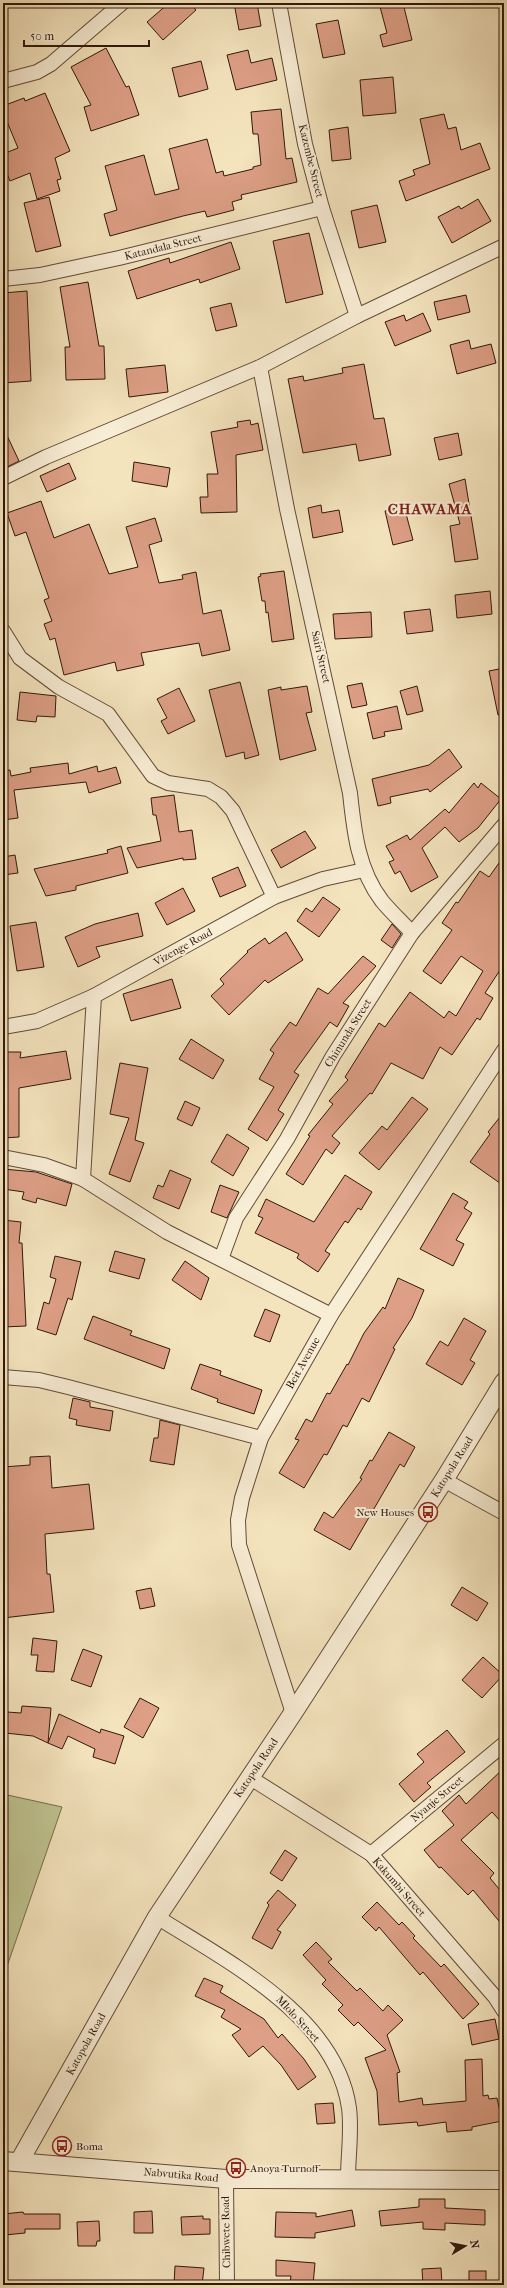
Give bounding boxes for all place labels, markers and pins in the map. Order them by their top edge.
bus stop icon: New Houses [417,1501,439,1523]
place label: New Houses [356,1506,414,1519]
bus stop icon: Boma [51,2135,73,2157]
place label: Boma [76,2140,104,2153]
bus stop icon: Anoya Turnoff [225,2157,247,2179]
place label: Anoya Turnoff [249,2162,321,2175]

